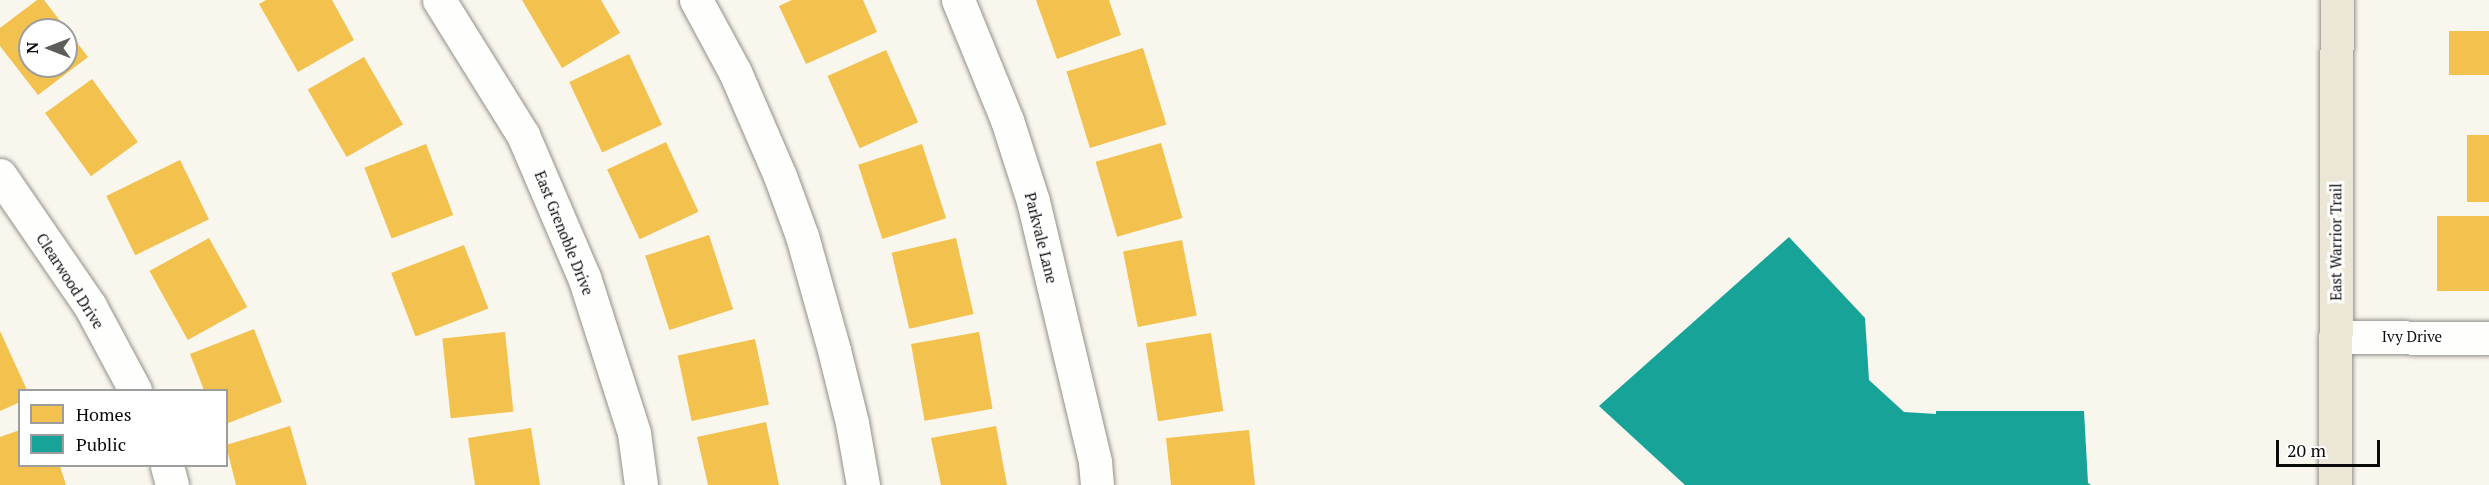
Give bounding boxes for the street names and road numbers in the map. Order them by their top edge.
street label: East Grenoble Drive [531,168,597,298]
street label: East Warrior Trail [2327,183,2345,301]
street label: Parkvale Lane [1021,191,1061,285]
street label: Clearwood Drive [32,230,108,332]
street label: Ivy Drive [2382,328,2442,346]

